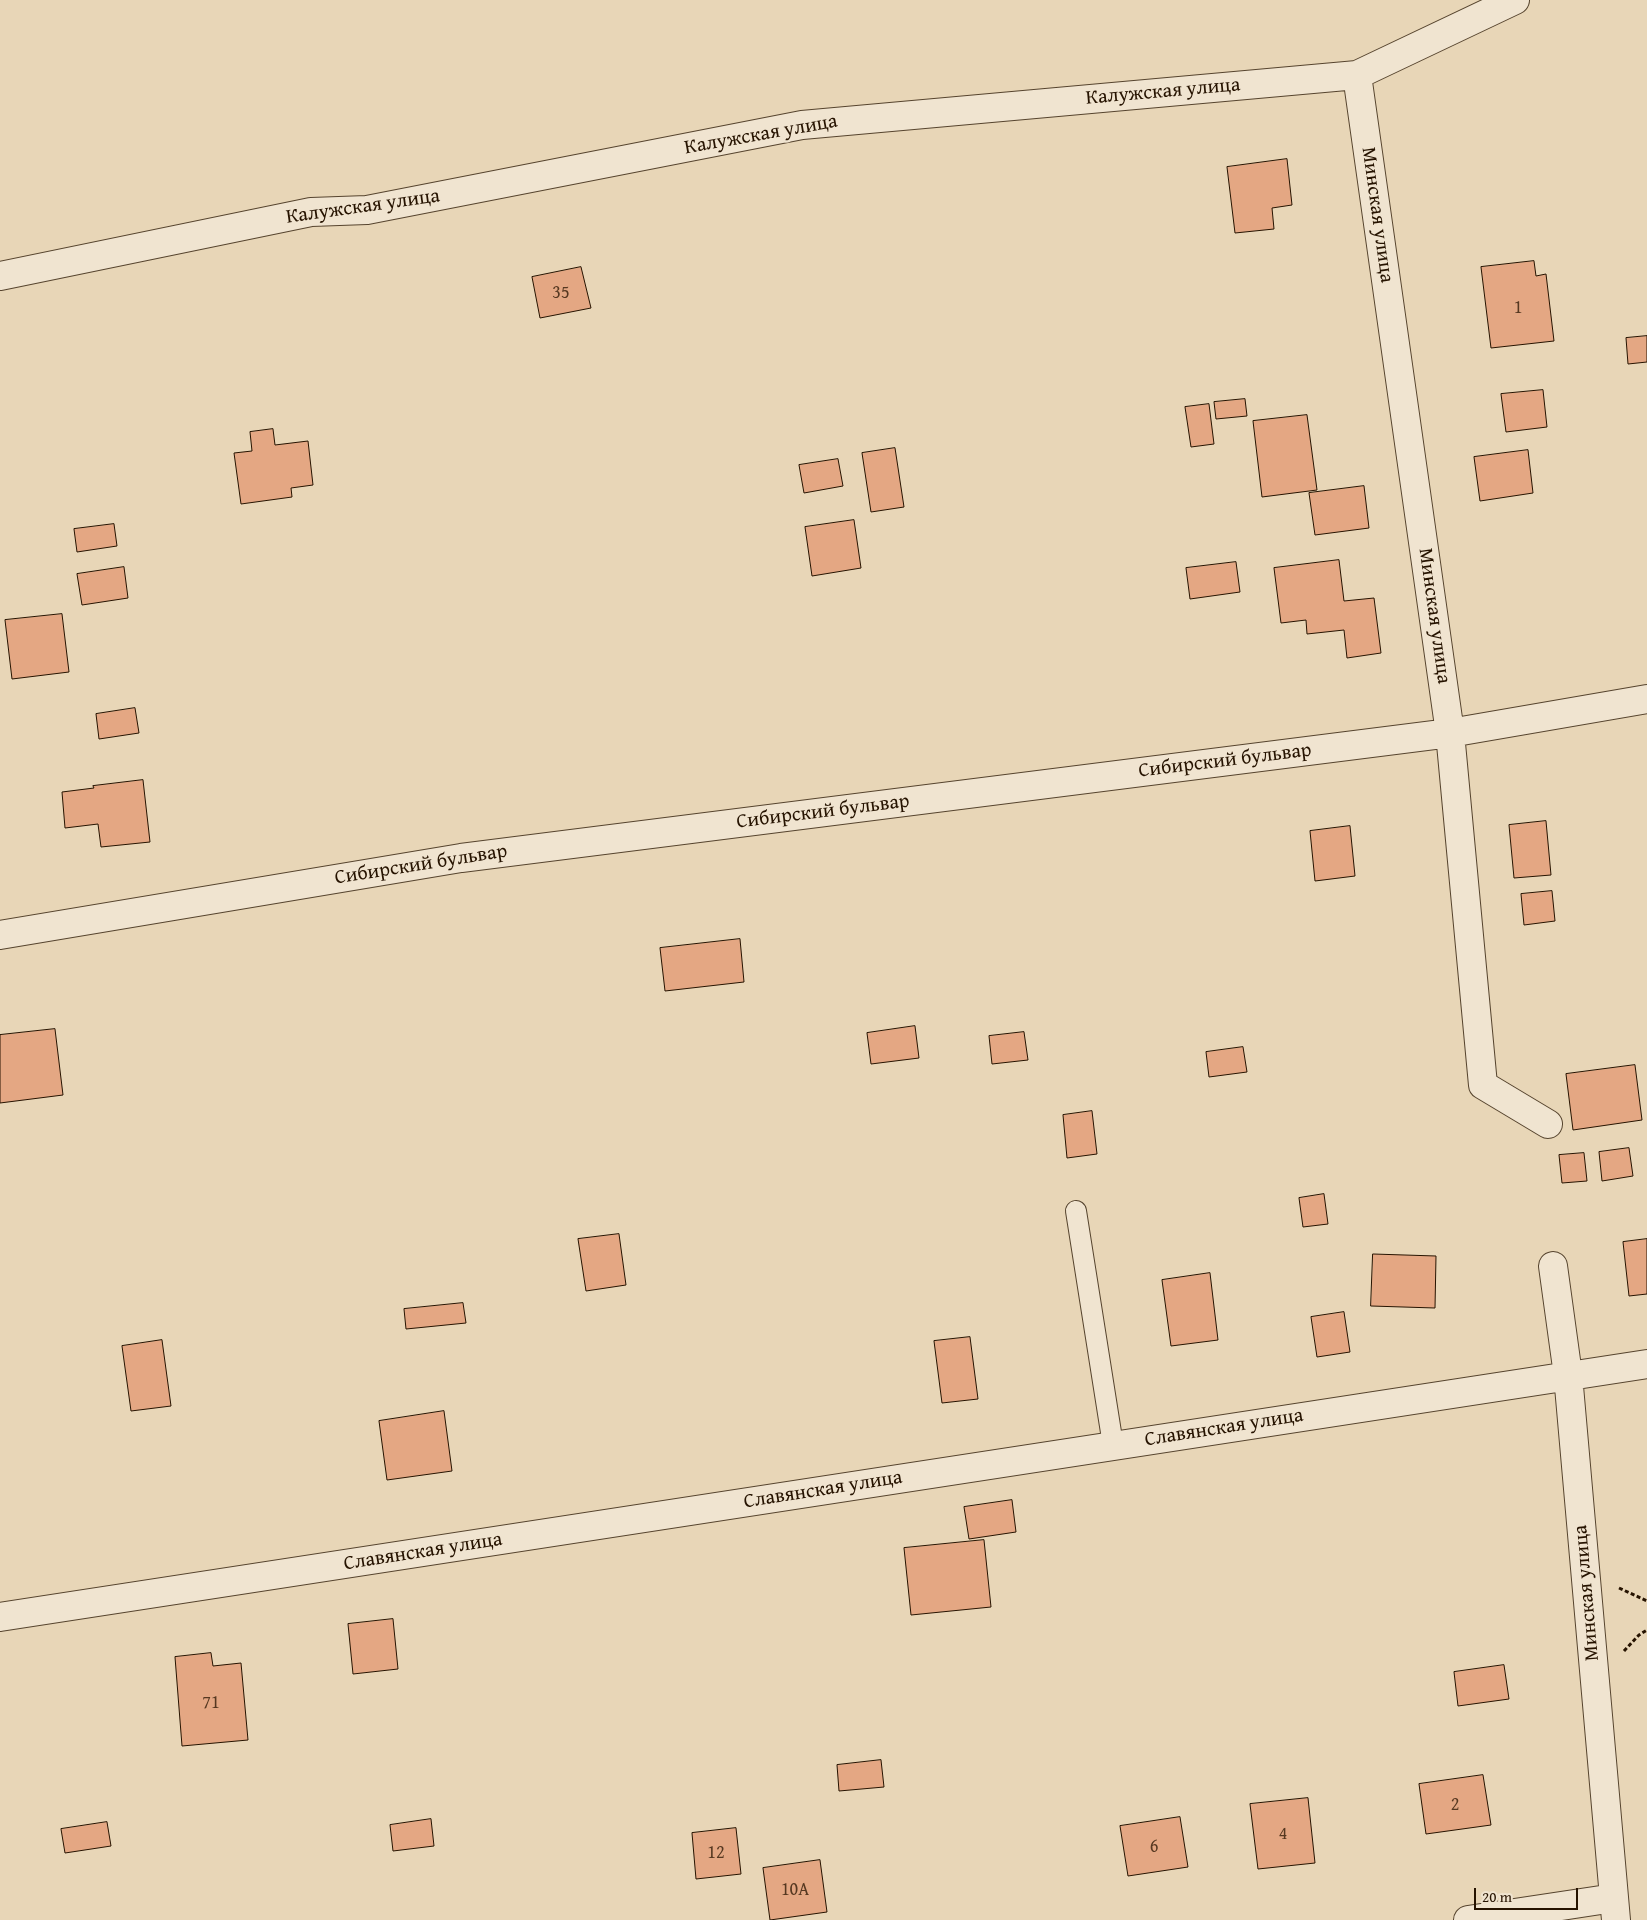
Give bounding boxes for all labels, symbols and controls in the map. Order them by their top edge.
street label: Калужская улица [1085,73,1241,111]
street label: Калужская улица [683,110,839,160]
street label: Минская улица [1356,146,1398,284]
street label: Калужская улица [285,184,441,230]
house number: 35 [552,282,570,304]
house number: 1 [1514,297,1522,319]
street label: Минская улица [1413,547,1455,685]
street label: Сибирский бульвар [1137,738,1313,784]
street label: Сибирский бульвар [735,789,911,835]
street label: Сибирский бульвар [333,840,509,890]
street label: Славянская улица [1143,1404,1305,1452]
street label: Славянская улица [742,1466,904,1514]
street label: Минская улица [1569,1524,1605,1662]
street label: Славянская улица [342,1528,504,1576]
house number: 71 [202,1692,220,1714]
house number: 2 [1451,1794,1459,1816]
house number: 4 [1279,1823,1287,1845]
house number: 6 [1150,1836,1158,1858]
house number: 12 [707,1842,725,1864]
scale bar [1477,1878,1581,1910]
house number: 10А [781,1879,809,1901]
text: 20 m [1482,1886,1512,1907]

